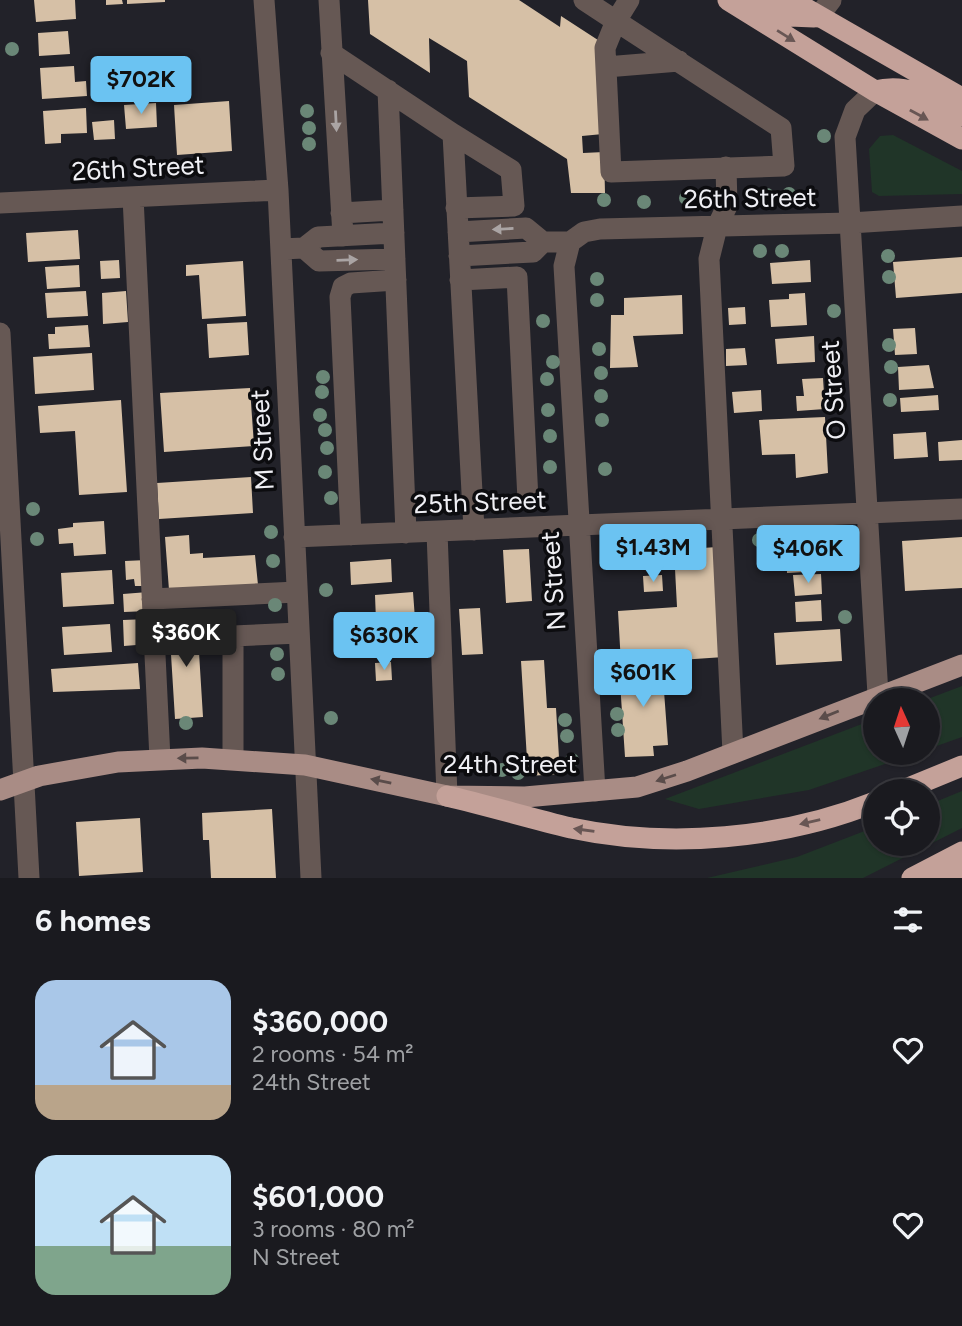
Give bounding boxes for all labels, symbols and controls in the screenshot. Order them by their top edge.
one-way arrow [776,29,796,42]
pin: $702K [92,57,190,116]
text: $702K [106,65,176,93]
one-way arrow [909,109,928,121]
one-way arrow [330,110,341,132]
street label: 26th Street [71,149,205,187]
street label: 26th Street [683,181,817,215]
one-way arrow [491,224,513,235]
one-way arrow [336,255,358,266]
street label: O Street [814,339,852,441]
street label: M Street [243,388,281,491]
street label: 25th Street [413,484,547,520]
pin: $1.43M [596,524,710,584]
pin: $406K [759,526,857,585]
street label: N Street [534,530,572,632]
text: $1.43M [615,533,691,561]
text: $406K [773,534,843,562]
pin: $360K [137,610,235,669]
pin: $630K [335,612,433,672]
text: $360K [151,618,221,646]
text: $630K [349,621,419,649]
pin: $601K [594,650,692,709]
text: $601K [610,658,676,686]
north arrow [863,688,940,765]
map controls [863,688,940,856]
one-way arrow [819,709,840,720]
street label: 24th Street [443,748,577,780]
one-way arrow [177,753,199,764]
one-way arrow [655,773,676,783]
one-way arrow [370,775,392,786]
button: locate [863,779,940,856]
one-way arrow [799,817,821,828]
one-way arrow [573,824,595,835]
icon: filters [889,901,927,939]
text: 6 homes [35,902,151,939]
text: $360,000 [252,1003,388,1040]
icon: home [91,1008,175,1092]
icon: heart [889,1031,927,1069]
text: 2 rooms · 54 m² [252,1040,414,1068]
text: 24th Street [252,1068,371,1096]
text: $601,000 [252,1178,384,1215]
icon: home [91,1183,175,1267]
icon: heart [889,1206,927,1244]
text: 3 rooms · 80 m² [252,1215,415,1243]
text: N Street [252,1243,340,1271]

